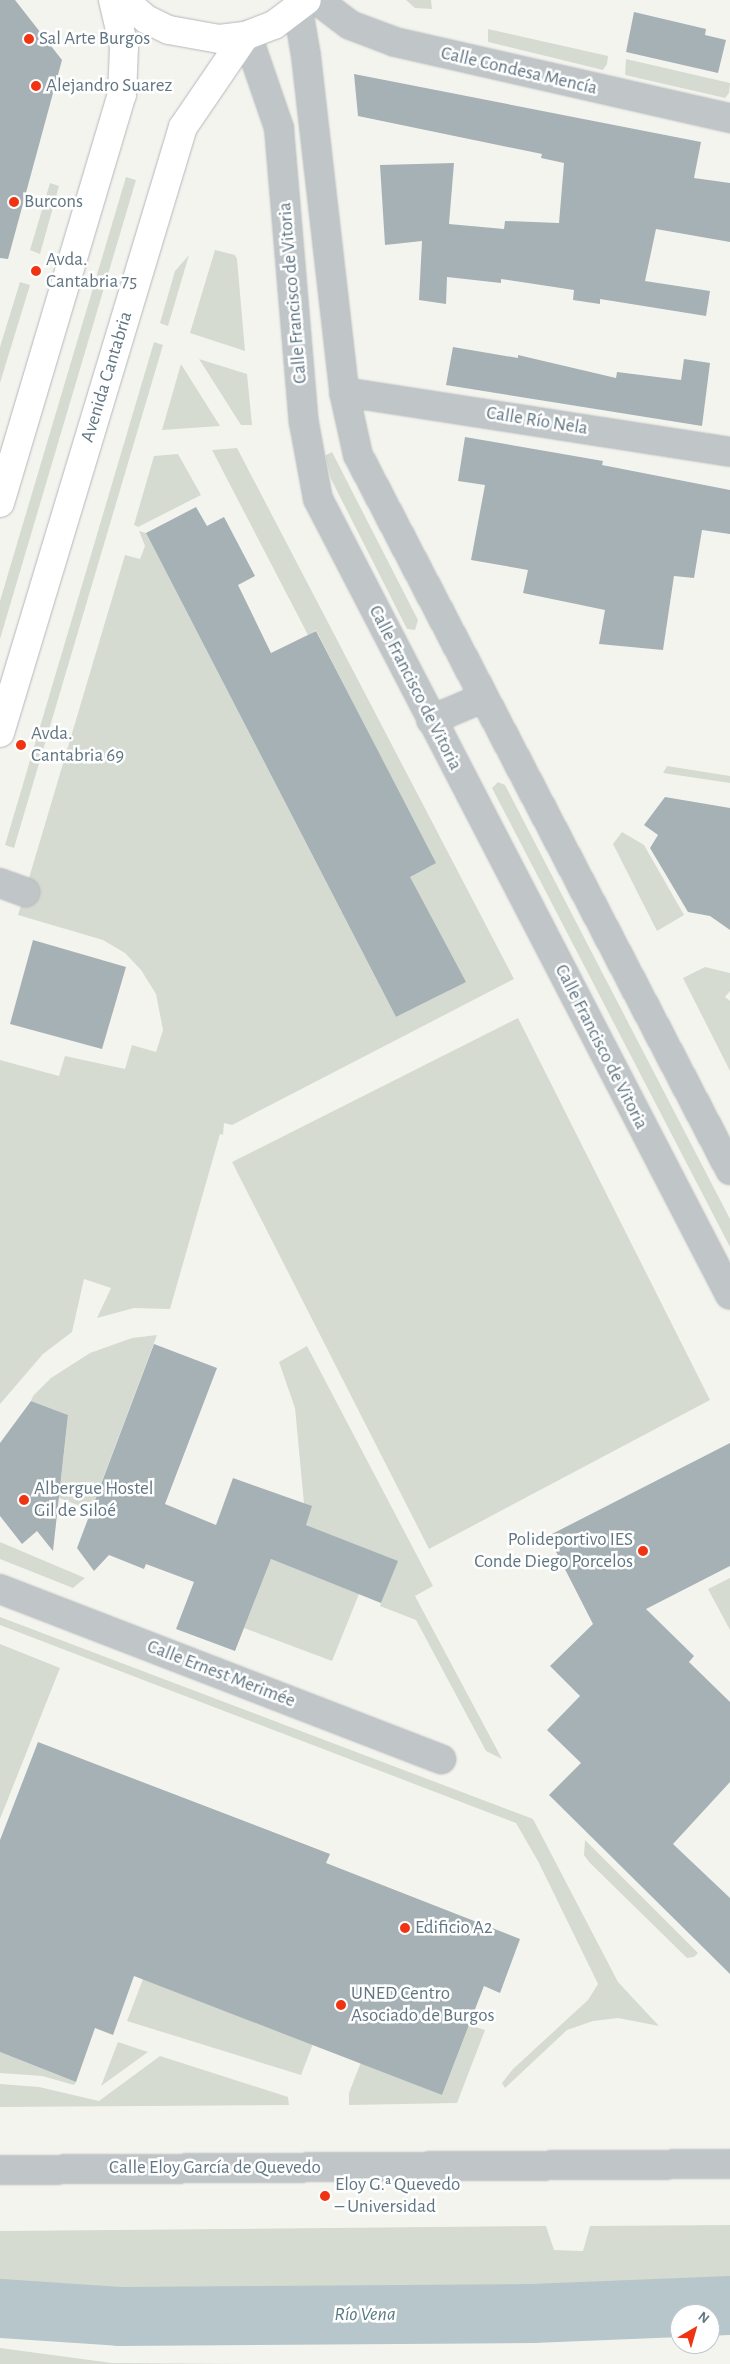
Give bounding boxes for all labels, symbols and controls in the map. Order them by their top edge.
place label: Sal Arte Burgos [39,28,150,50]
marker: Sal Arte Burgos [23,33,35,45]
street label: Calle Condesa Mencía [439,42,599,100]
place label: Alejandro Suarez [46,75,172,97]
marker: Alejandro Suarez [30,80,42,92]
place label: Burcons [24,191,83,213]
marker: Burcons [8,196,20,208]
street label: Calle Francisco de Vitoria [274,201,312,385]
place label: Avda. Cantabria 75 [46,249,137,293]
marker: Avda. Cantabria 75 [30,265,42,277]
street label: Avenida Cantabria [76,309,138,445]
street label: Calle Río Nela [485,402,589,440]
street label: Calle Francisco de Vitoria [364,602,466,774]
place label: Avda. Cantabria 69 [31,723,124,767]
marker: Avda. Cantabria 69 [15,739,27,751]
street label: Calle Francisco de Vitoria [550,961,652,1133]
place label: Albergue Hostel Gil de Siloé [34,1478,153,1522]
marker: Albergue Hostel Gil de Siloé [18,1494,30,1506]
place label: Polideportivo IES Conde Diego Porcelos [474,1529,633,1573]
marker: Polideportivo IES Conde Diego Porcelos [637,1545,649,1557]
street label: Calle Ernest Merimée [144,1635,298,1713]
place label: Edificio A2 [415,1917,493,1939]
marker: Edificio A2 [399,1922,411,1934]
place label: UNED Centro Asociado de Burgos [351,1983,495,2027]
marker: UNED Centro Asociado de Burgos [335,1999,347,2011]
street label: Calle Eloy García de Quevedo [109,2157,321,2179]
place label: Eloy G.ª Quevedo – Universidad [335,2174,460,2218]
marker: Eloy G.ª Quevedo – Universidad [319,2190,331,2202]
water label: Río Vena [334,2302,396,2326]
north arrow [670,2304,720,2354]
text: N [695,2309,712,2326]

